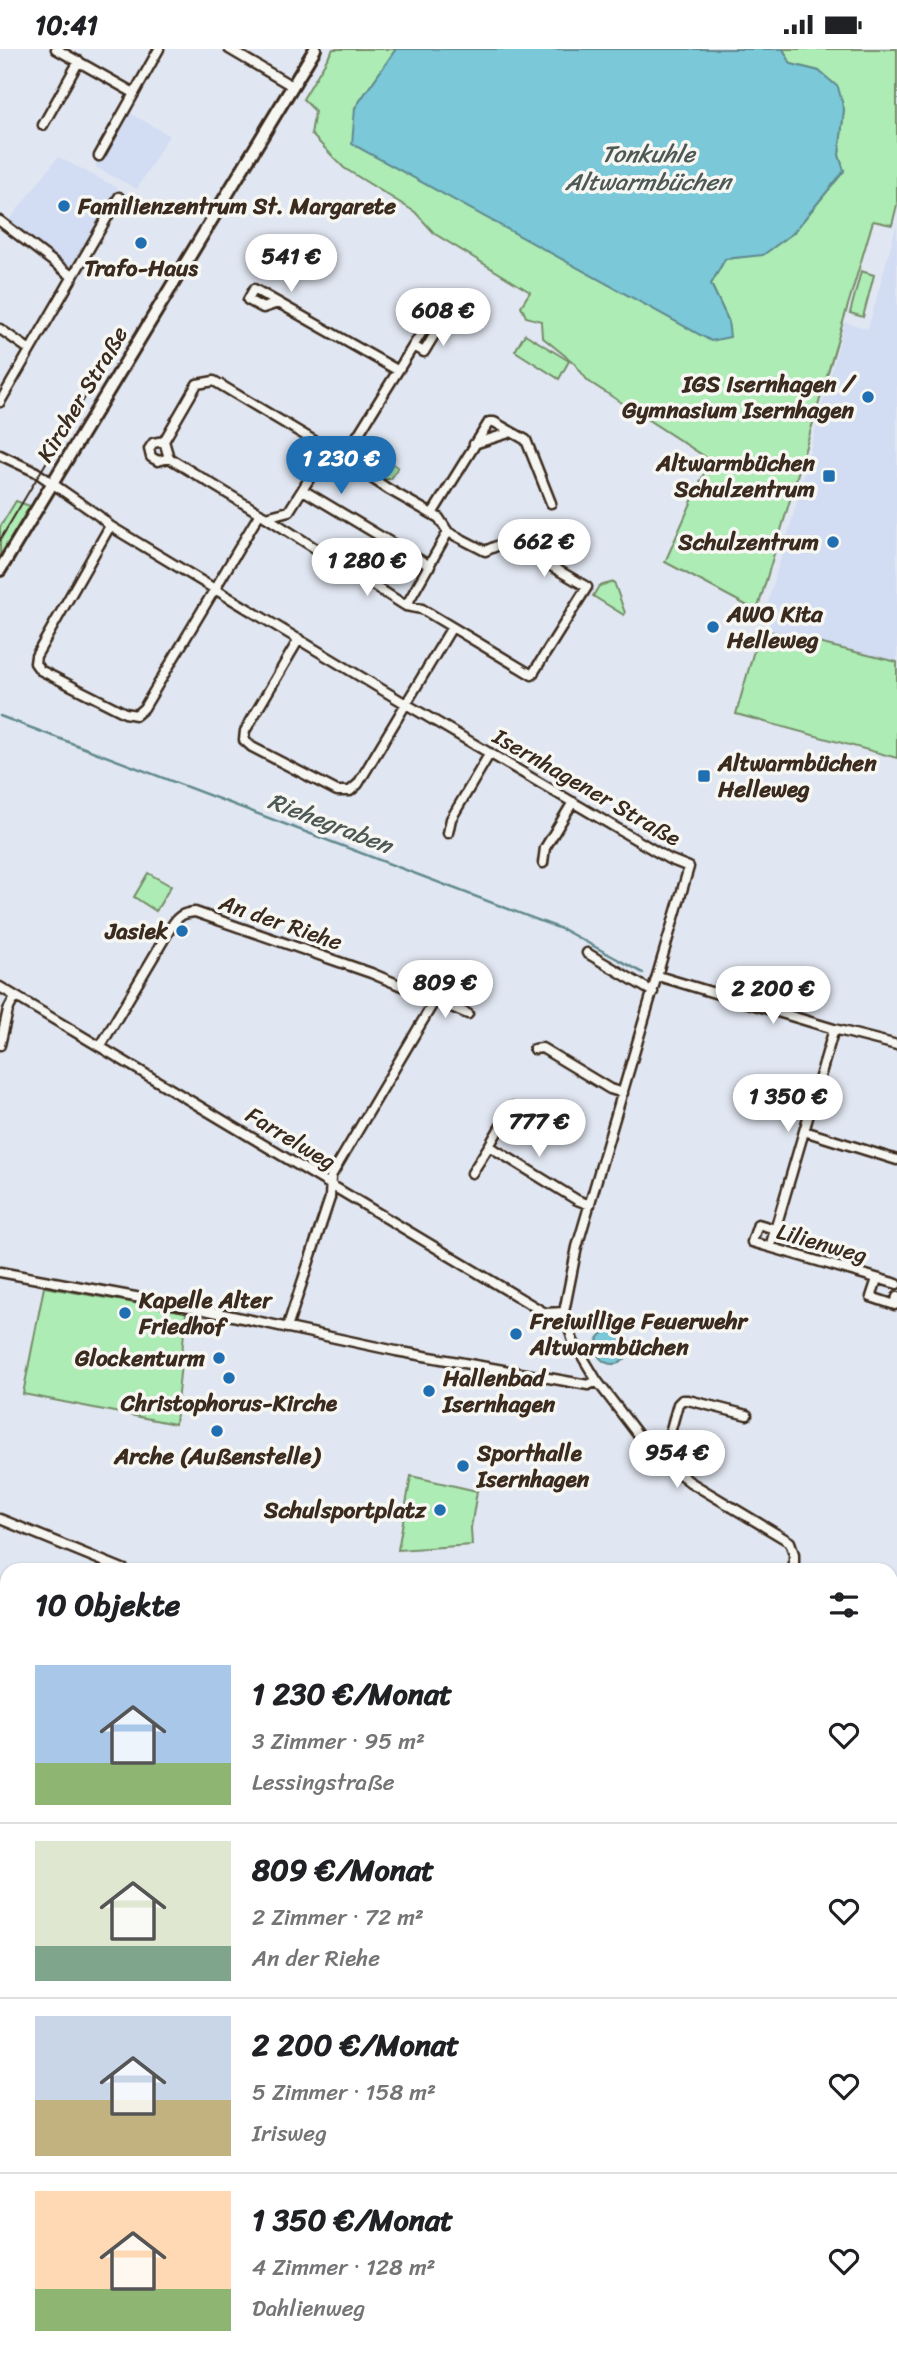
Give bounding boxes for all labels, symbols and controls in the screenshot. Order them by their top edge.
text: 10:41 [35,2,98,48]
water label: Tonkuhle Altwarmbüchen [564,133,734,203]
place label: Familienzentrum St. Margarete [77,186,396,227]
marker: Familienzentrum St. Margarete [56,198,72,214]
marker: Trafo-Haus [133,235,149,251]
pin: 541 € [242,235,340,294]
text: 541 € [261,236,321,277]
place label: Trafo-Haus [84,248,198,289]
pin: 608 € [394,289,492,348]
text: 608 € [412,290,474,331]
street label: Kircher Straße [25,318,140,471]
place label: IGS Isernhagen / Gymnasium Isernhagen [621,364,858,431]
marker: IGS Isernhagen / Gymnasium Isernhagen [860,389,876,405]
pin: 1 230 € [276,437,406,496]
text: 1 230 € [302,438,380,479]
place label: Altwarmbüchen Schulzentrum [655,443,816,510]
marker: Altwarmbüchen Schulzentrum [821,468,837,484]
pin: 662 € [495,519,593,579]
text: 662 € [514,521,574,562]
place label: Schulzentrum [677,522,819,563]
marker: Schulzentrum [825,534,841,550]
pin: 1 280 € [302,539,432,598]
text: 1 280 € [328,540,406,581]
place label: AWO Kita Helleweg [726,594,824,661]
marker: AWO Kita Helleweg [705,619,721,635]
street label: Isernhagener Straße [484,716,689,858]
place label: Altwarmbüchen Helleweg [717,743,877,810]
marker: Altwarmbüchen Helleweg [696,768,712,784]
water label: Riehegraben [262,780,401,867]
street label: An der Riehe [213,882,348,963]
place label: Jasiek [103,911,169,952]
marker: Jasiek [174,923,190,939]
pin: 809 € [396,961,494,1020]
text: 809 € [413,962,477,1003]
pin: 2 200 € [708,967,838,1026]
text: 2 200 € [732,968,814,1009]
pin: 1 350 € [723,1075,853,1134]
text: 1 350 € [749,1076,827,1117]
street label: Farrelweg [237,1095,344,1182]
pin: 777 € [490,1099,588,1159]
text: 777 € [509,1101,569,1142]
street label: Lilienweg [772,1211,872,1276]
place label: Kapelle Alter Friedhof [138,1280,273,1347]
place label: Freiwillige Feuerwehr Altwarmbüchen [529,1301,749,1368]
marker: Kapelle Alter Friedhof [117,1305,133,1321]
marker: Freiwillige Feuerwehr Altwarmbüchen [508,1326,524,1342]
place label: Glockenturm [74,1338,205,1379]
marker: Glockenturm [211,1350,227,1366]
place label: Hallenbad Isernhagen [442,1358,556,1425]
marker: Christophorus-Kirche [221,1370,237,1386]
place label: Christophorus-Kirche [120,1383,338,1424]
marker: Hallenbad Isernhagen [421,1383,437,1399]
marker: Arche (Außenstelle) [209,1423,225,1439]
pin: 954 € [628,1431,726,1490]
text: 954 € [645,1432,709,1473]
place label: Sporthalle Isernhagen [476,1433,590,1500]
place label: Arche (Außenstelle) [113,1436,322,1477]
marker: Sporthalle Isernhagen [455,1458,471,1474]
place label: Schulsportplatz [263,1490,427,1531]
marker: Schulsportplatz [432,1502,448,1518]
text: 10 Objekte [35,1578,180,1632]
icon: filters [825,1586,863,1624]
text: 1 230 €/Monat [252,1667,452,1721]
icon: home [91,1693,175,1777]
icon: heart [825,1716,863,1754]
text: 3 Zimmer · 95 m² [252,1721,425,1762]
text: Lessingstraße [252,1762,395,1803]
text: 809 €/Monat [252,1843,434,1897]
icon: home [91,1869,175,1953]
icon: heart [825,1892,863,1930]
text: 2 Zimmer · 72 m² [252,1897,424,1938]
text: An der Riehe [252,1938,380,1979]
text: 2 200 €/Monat [252,2018,459,2072]
icon: home [91,2044,175,2128]
icon: heart [825,2067,863,2105]
text: 5 Zimmer · 158 m² [252,2072,436,2113]
text: Irisweg [252,2113,327,2154]
text: 1 350 €/Monat [252,2193,453,2247]
icon: home [91,2219,175,2303]
icon: heart [825,2242,863,2280]
text: 4 Zimmer · 128 m² [252,2247,436,2288]
text: Dahlienweg [252,2288,365,2329]

